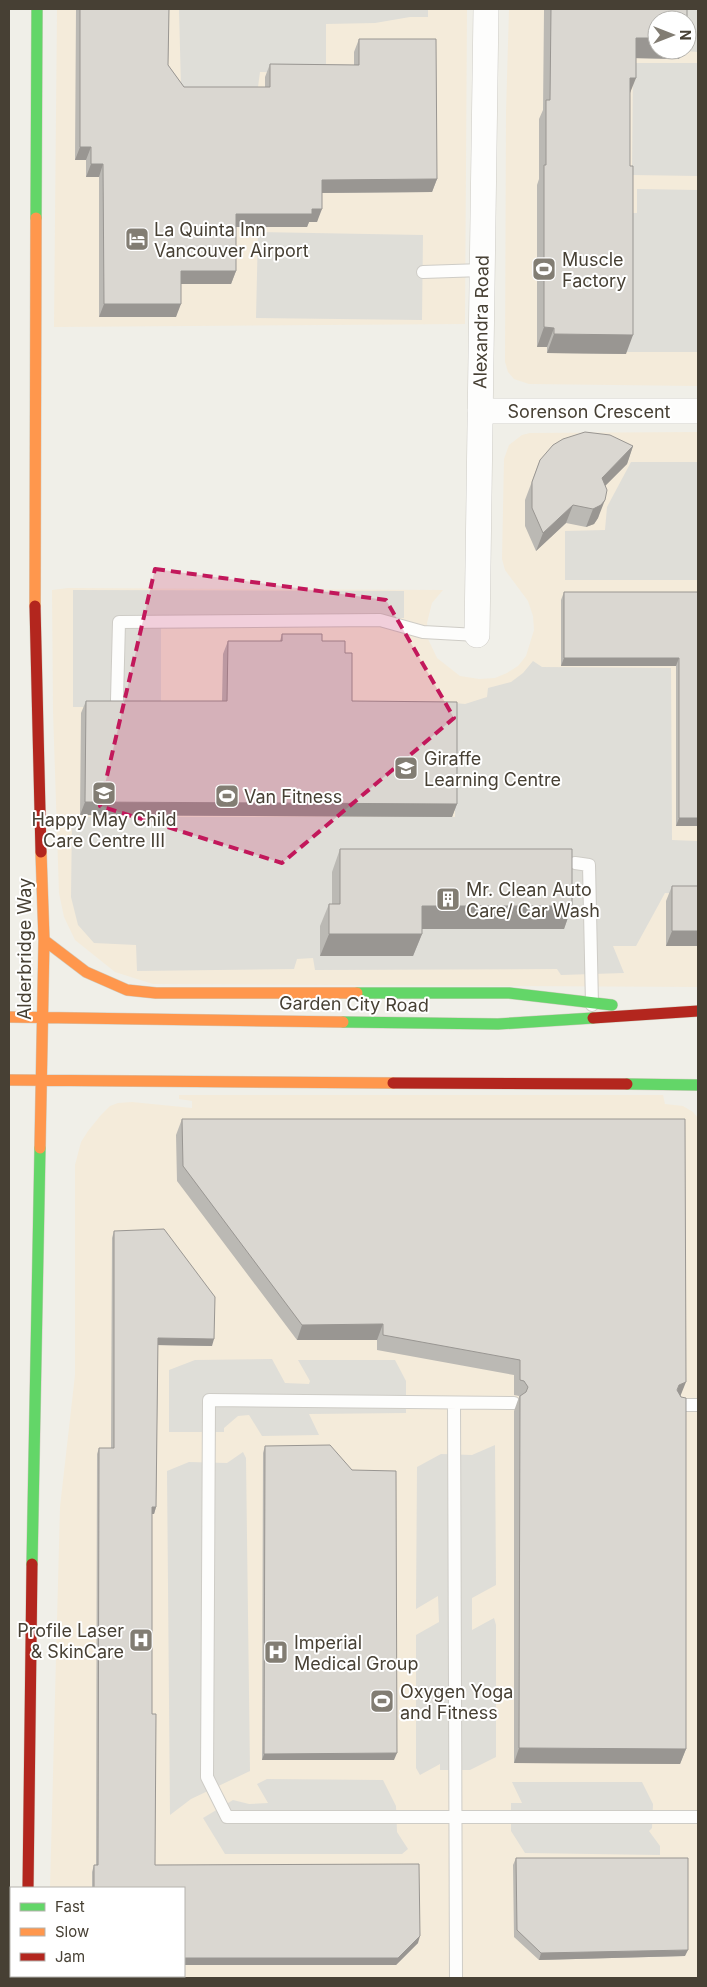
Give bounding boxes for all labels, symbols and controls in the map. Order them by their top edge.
north arrow [647,10,697,60]
text: N [677,30,694,40]
place label: La Quinta Inn Vancouver Airport [154,219,309,261]
hotel icon: La Quinta Inn Vancouver Airport [124,226,150,252]
place label: Muscle Factory [562,249,626,291]
street label: Alexandra Road [469,255,493,389]
sports icon: Muscle Factory [531,256,557,282]
street label: Sorenson Crescent [508,401,671,422]
place label: Giraffe Learning Centre [424,748,561,790]
school or university icon: Giraffe Learning Centre [393,755,419,781]
school or university icon: Happy May Child Care Centre III [91,780,117,806]
sports icon: Van Fitness [214,783,240,809]
place label: Van Fitness [244,786,342,807]
place label: Happy May Child Care Centre III [31,809,177,851]
street label: Alderbridge Way [14,878,35,1020]
place label: Mr. Clean Auto Care/ Car Wash [466,879,600,921]
building icon: Mr. Clean Auto Care/ Car Wash [435,886,461,912]
street label: Garden City Road [279,992,429,1016]
place label: Profile Laser & SkinCare [17,1620,124,1662]
hospital icon: Profile Laser & SkinCare [128,1627,154,1653]
place label: Imperial Medical Group [294,1632,419,1674]
hospital icon: Imperial Medical Group [263,1639,289,1665]
place label: Oxygen Yoga and Fitness [400,1681,513,1723]
sports icon: Oxygen Yoga and Fitness [369,1688,395,1714]
legend [10,1887,185,1977]
text: Fast [55,1897,85,1916]
text: Slow [55,1922,89,1941]
text: Jam [55,1947,85,1966]

